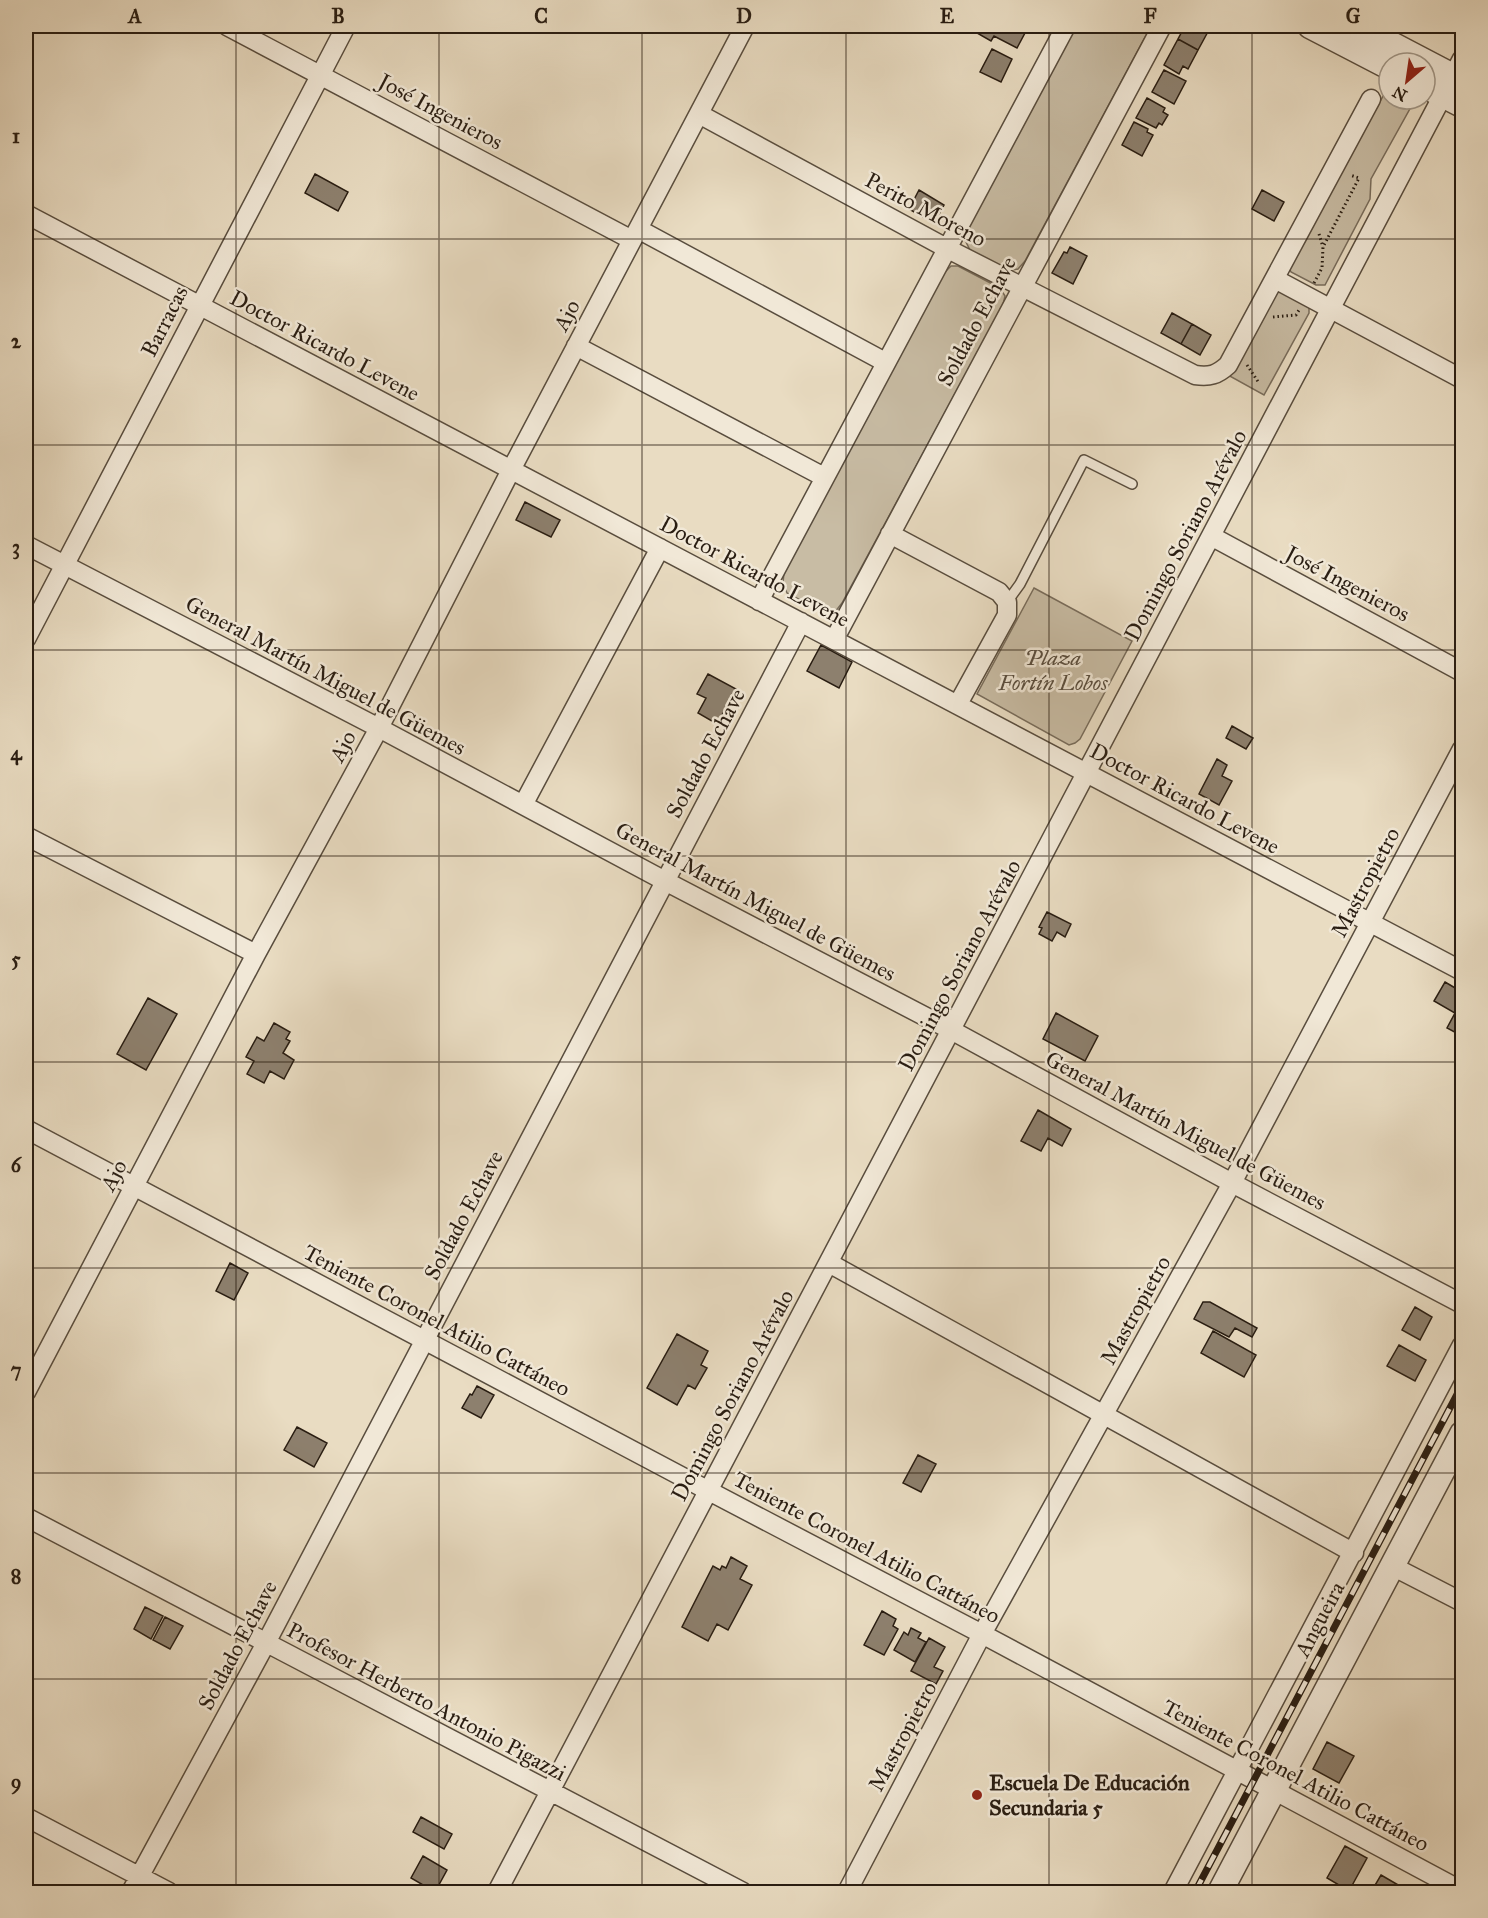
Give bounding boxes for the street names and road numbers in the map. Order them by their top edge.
street label: José Ingenieros [372,66,508,155]
street label: Perito Moreno [861,166,991,253]
street label: Soldado Echave [931,252,1022,391]
street label: Barracas [135,281,194,361]
street label: Doctor Ricardo Levene [225,284,424,407]
street label: Ajo [547,295,586,336]
street label: Domingo Soriano Arévalo [1118,425,1253,646]
street label: Doctor Ricardo Levene [655,510,854,633]
street label: José Ingenieros [1279,538,1415,627]
street label: General Martín Miguel de Güemes [181,590,471,761]
street label: Soldado Echave [660,684,751,823]
street label: Ajo [323,726,362,767]
street label: Doctor Ricardo Levene [1085,737,1284,860]
street label: General Martín Miguel de Güemes [611,816,901,987]
street label: Mastropietro [1325,823,1406,942]
street label: Domingo Soriano Arévalo [892,855,1027,1076]
street label: General Martín Miguel de Güemes [1041,1045,1331,1216]
street label: Soldado Echave [418,1146,509,1285]
street label: Ajo [94,1155,133,1196]
street label: Teniente Coronel Atilio Cattáneo [299,1239,575,1402]
street label: Mastropietro [1094,1251,1176,1369]
street label: Domingo Soriano Arévalo [665,1285,800,1506]
street label: Teniente Coronel Atilio Cattáneo [729,1466,1005,1629]
street label: Soldado Echave [192,1576,283,1715]
street label: Angueira [1288,1576,1351,1663]
street label: Profesor Herberto Antonio Pigazzi [282,1616,571,1787]
street label: Mastropietro [862,1677,943,1796]
street label: Teniente Coronel Atilio Cattáneo [1158,1694,1434,1857]

